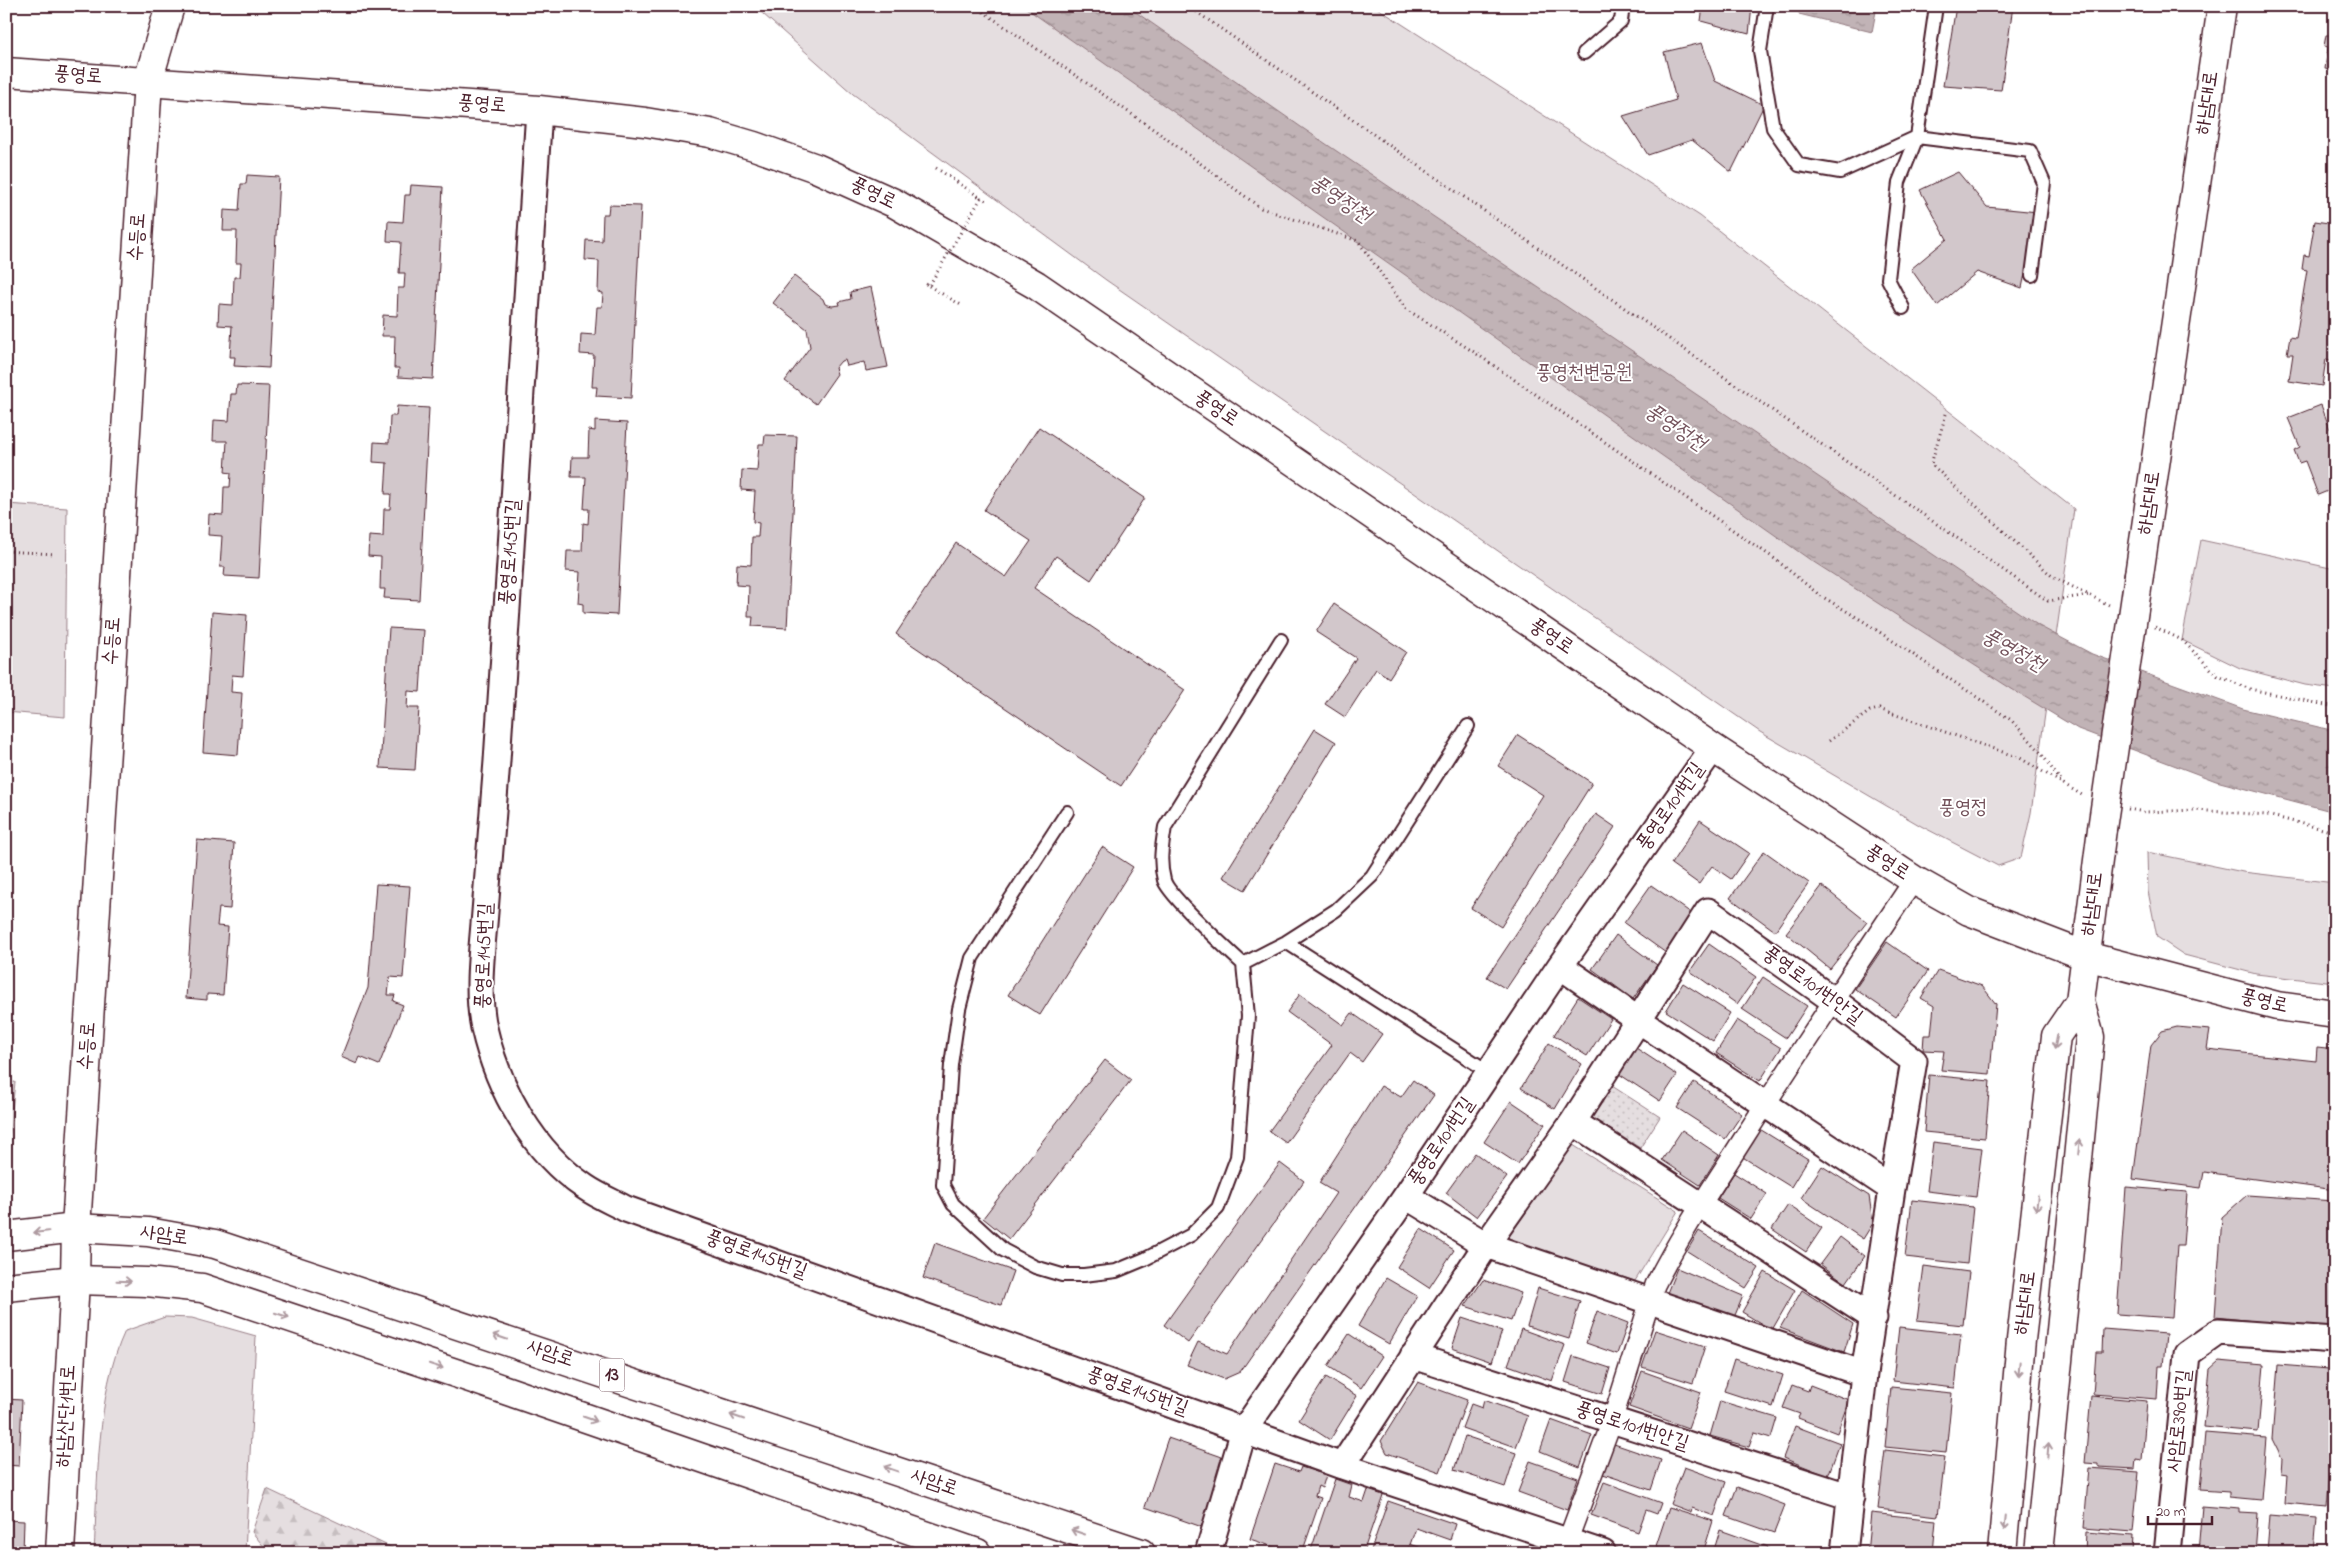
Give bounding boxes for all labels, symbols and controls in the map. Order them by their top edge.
street label: 풍영로 [53,60,103,92]
street label: 하남대로 [2189,69,2227,137]
street label: 풍영로 [457,89,507,121]
water label: 풍영정천 [1304,169,1378,233]
street label: 풍영로 [845,170,901,218]
street label: 수등로 [122,212,154,262]
park label: 풍영천변공원 [1536,359,1632,388]
street label: 풍영로 [1188,383,1244,435]
water label: 풍영정천 [1639,397,1713,461]
street label: 하남대로 [2131,469,2169,537]
street label: 풍영로145번길 [493,498,529,606]
street label: 풍영로 [1523,611,1579,663]
street label: 수등로 [97,616,129,666]
water label: 풍영정천 [1976,621,2052,682]
street label: 풍영로101번길 [1630,757,1712,857]
park label: 풍영정 [1939,794,1987,823]
street label: 풍영로 [1859,838,1915,888]
street label: 하남대로 [2075,870,2111,938]
street label: 풍영로145번길 [469,902,501,1010]
street label: 풍영로101번안길 [1756,940,1868,1032]
street label: 풍영로 [2237,982,2291,1022]
street label: 수등로 [72,1021,104,1071]
one-way arrow [2051,1034,2061,1050]
street label: 풍영로101번길 [1402,1092,1482,1192]
one-way arrow [2074,1140,2084,1156]
one-way arrow [2032,1195,2042,1211]
street label: 사암로 [138,1218,190,1254]
street label: 풍영로145번길 [701,1223,811,1287]
one-way arrow [33,1227,49,1237]
street label: 하남대로 [2008,1269,2044,1337]
one-way arrow [116,1277,132,1286]
one-way arrow [273,1311,289,1320]
one-way arrow [492,1332,508,1342]
street label: 사암로 [522,1332,578,1376]
road number: 13 [600,1358,624,1392]
street label: 풍영로145번길 [1082,1360,1192,1424]
one-way arrow [2014,1360,2024,1376]
one-way arrow [428,1362,444,1372]
street label: 하남산단1번로 [50,1364,84,1468]
street label: 사암로390번길 [2160,1368,2200,1474]
street label: 풍영로101번안길 [1571,1395,1693,1459]
one-way arrow [730,1412,745,1421]
one-way arrow [581,1415,597,1424]
one-way arrow [2043,1443,2052,1459]
street label: 사암로 [906,1461,962,1505]
one-way arrow [884,1464,899,1473]
scale bar [2148,1494,2212,1526]
text: 20 m [2156,1501,2186,1523]
one-way arrow [2000,1515,2009,1531]
one-way arrow [1071,1526,1087,1536]

